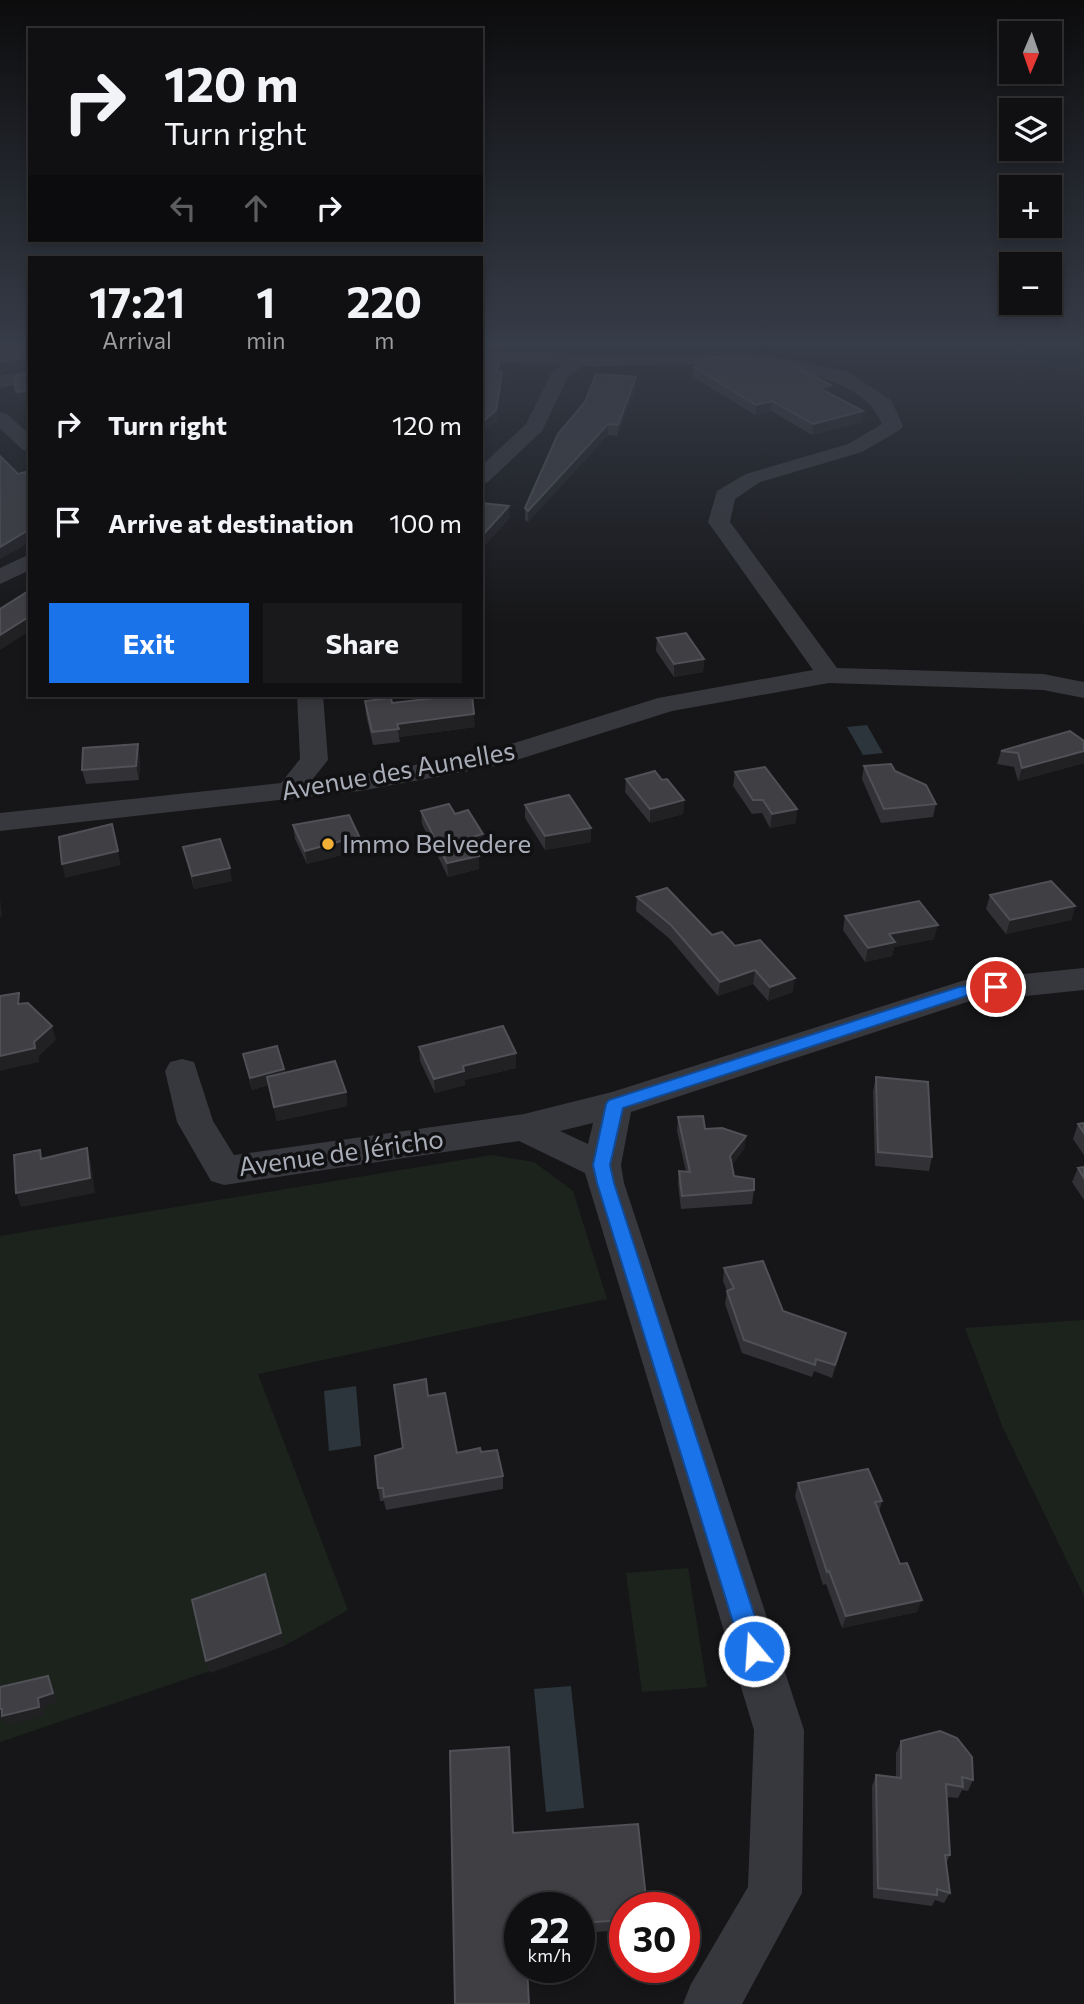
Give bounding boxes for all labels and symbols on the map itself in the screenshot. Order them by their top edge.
north arrow [999,21,1062,84]
street label: Avenue des Aunelles [278,734,517,805]
place label: Immo Belvedere [342,827,531,858]
marker: Immo Belvedere [320,836,336,852]
pin [966,957,1026,1017]
street label: Avenue de Jéricho [236,1122,445,1181]
position arrow [717,1614,791,1688]
speed limit sign: 30 [609,1892,700,1983]

